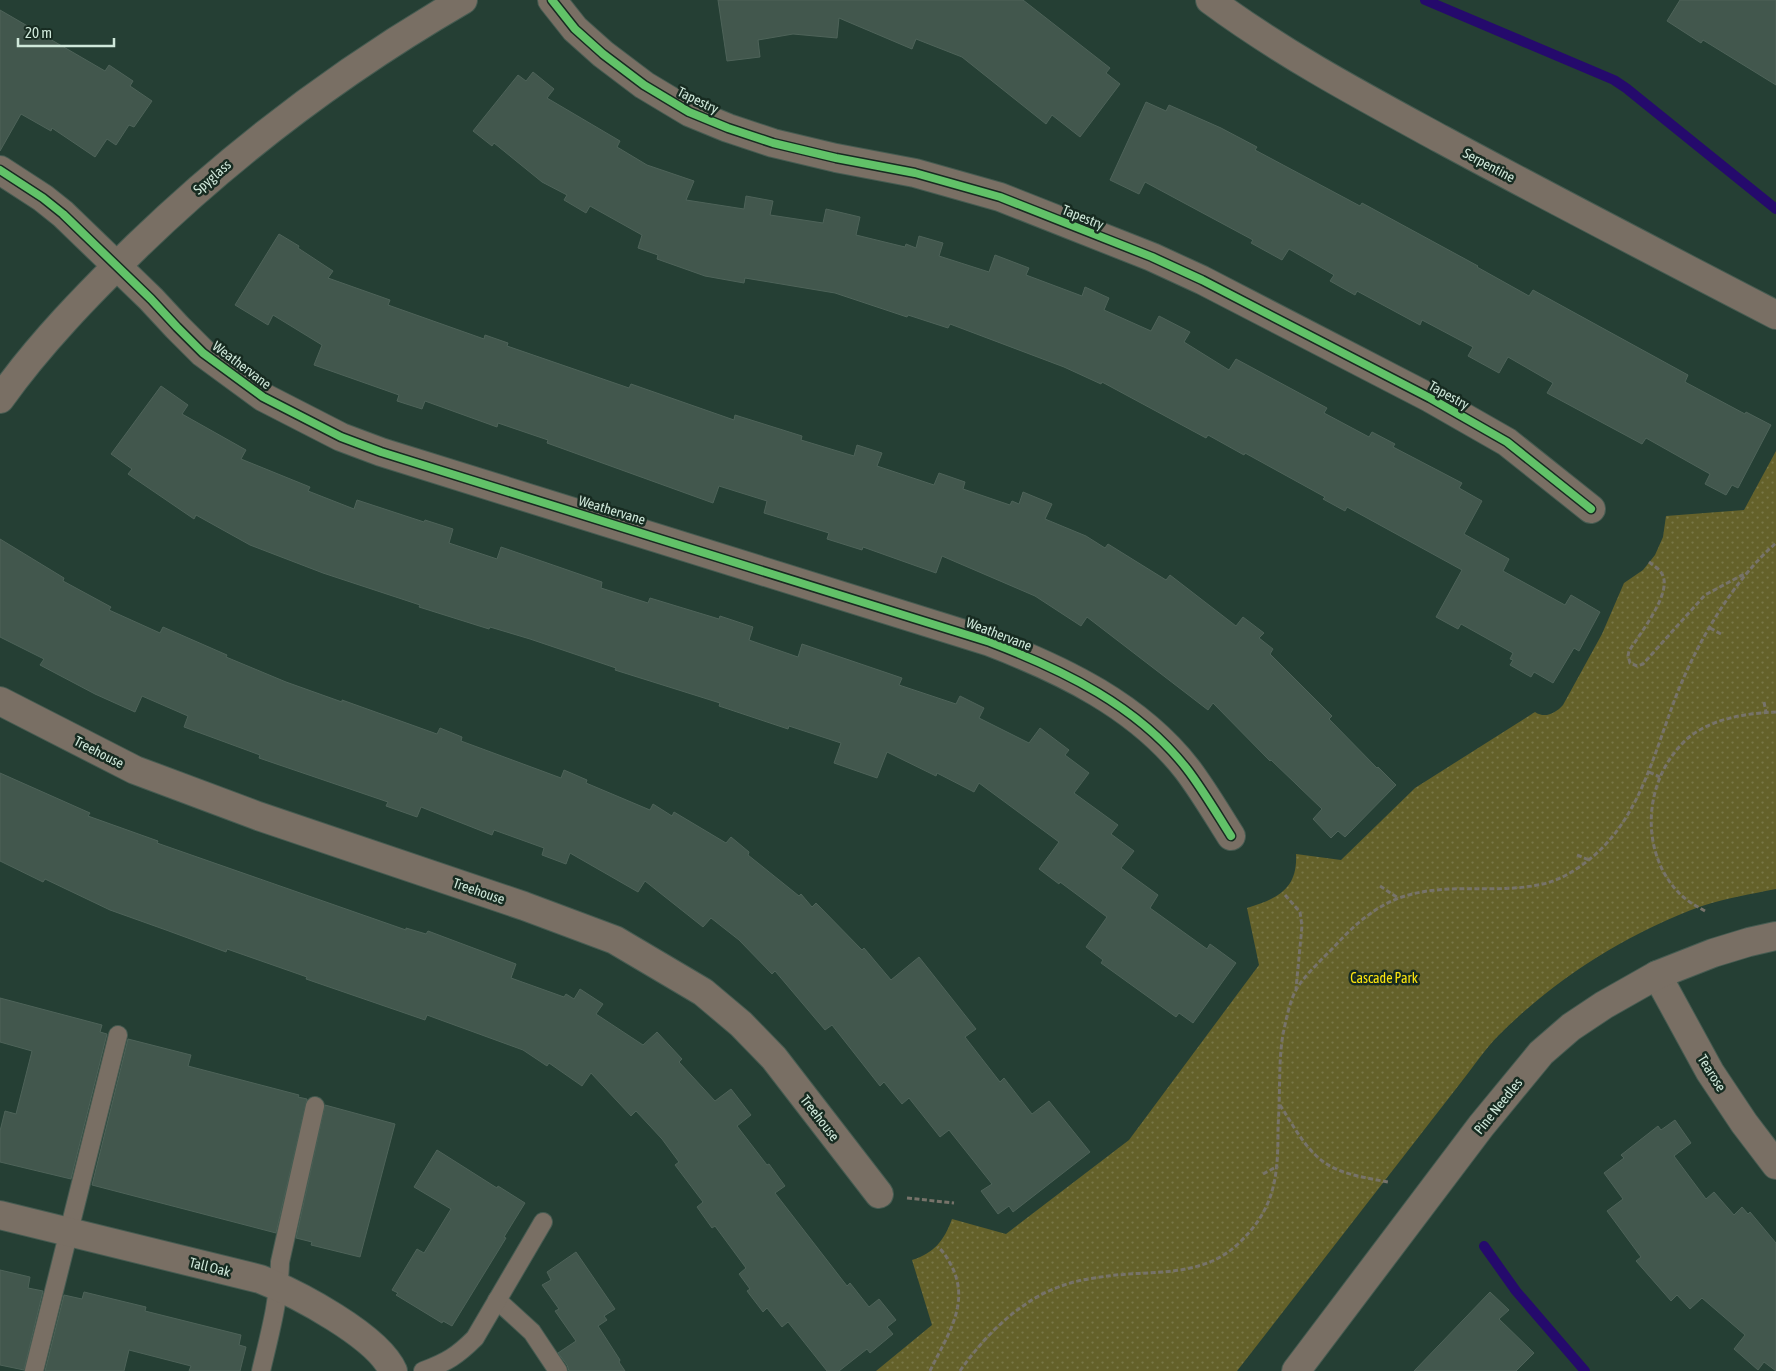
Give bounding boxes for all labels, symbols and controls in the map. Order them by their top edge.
scale bar [18,15,114,47]
text: 20 m [25,24,52,41]
street label: Tapestry [675,83,721,117]
street label: Serpentine [1460,145,1518,185]
street label: Spyglass [190,156,234,198]
street label: Tapestry [1060,201,1106,233]
street label: Weathervane [210,338,274,392]
street label: Tapestry [1426,377,1472,413]
street label: Weathervane [577,492,647,528]
street label: Weathervane [964,614,1034,654]
street label: Treehouse [72,733,126,771]
street label: Treehouse [451,875,507,907]
park label: Cascade Park [1350,970,1418,986]
street label: Tearose [1695,1052,1729,1094]
street label: Pine Needles [1471,1075,1525,1137]
street label: Treehouse [797,1092,843,1144]
street label: Tall Oak [188,1254,232,1280]

